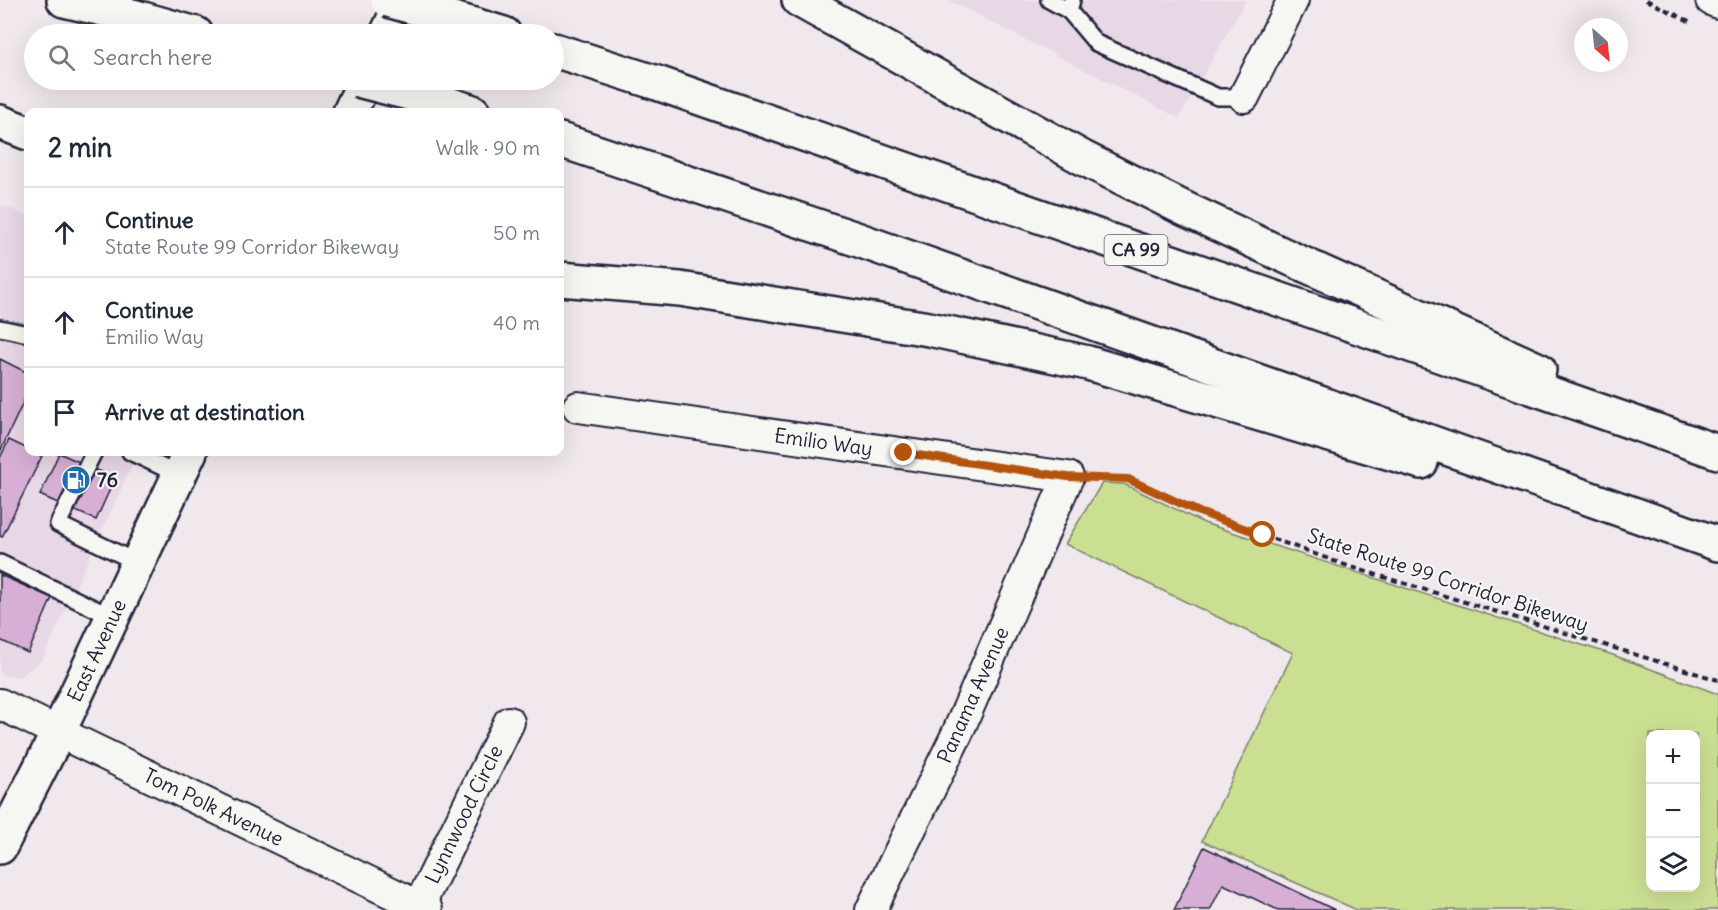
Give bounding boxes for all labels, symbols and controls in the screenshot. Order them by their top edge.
north arrow [1574,18,1628,72]
search box [24,24,564,90]
icon: search [45,41,78,74]
text: Search here [93,43,212,71]
text: 2 min [48,131,112,164]
text: Walk · 90 m [435,135,540,160]
text: Continue [105,206,194,234]
icon: ahead [48,216,81,249]
text: 50 m [493,220,540,245]
text: State Route 99 Corridor Bikeway [105,234,399,259]
road number: CA 99 [1104,235,1168,265]
text: Continue [105,296,194,324]
icon: ahead [48,306,81,339]
text: 40 m [493,310,540,335]
text: Emilio Way [105,324,204,349]
icon: arrive [48,396,81,429]
text: Arrive at destination [105,398,305,426]
street label: Emilio Way [773,422,874,461]
route end [890,439,916,465]
fuel station icon: 76 [60,464,92,496]
place label: 76 [97,467,118,492]
route start [1249,521,1275,547]
street label: State Route 99 Corridor Bikeway [1304,522,1592,637]
street label: East Avenue [61,595,131,706]
street label: Panama Avenue [931,623,1014,767]
map controls [1646,730,1700,892]
button: + [1646,730,1700,784]
street label: Lynnwood Circle [419,741,508,887]
street label: Tom Polk Avenue [140,762,288,851]
button: − [1646,784,1700,838]
button: layers [1646,838,1700,892]

